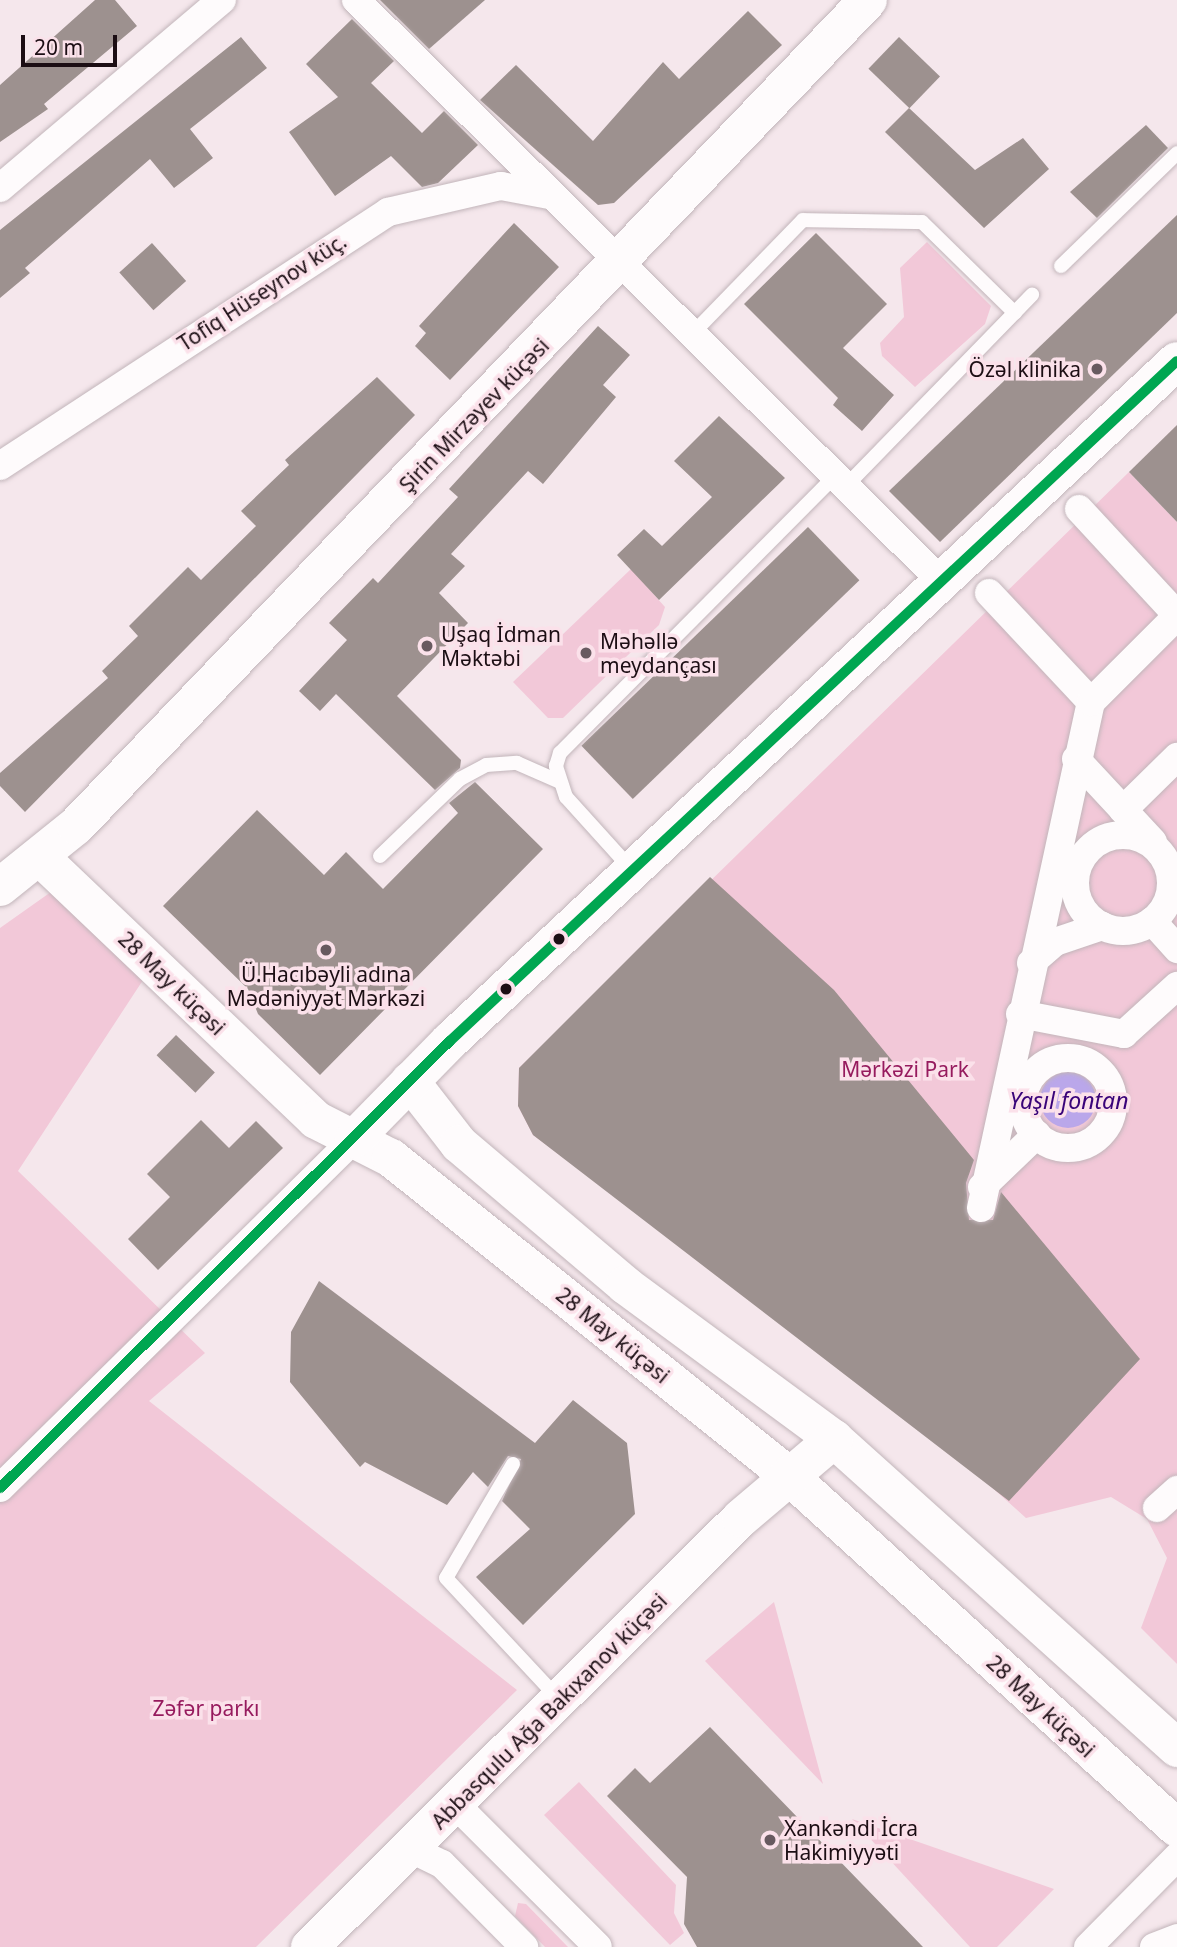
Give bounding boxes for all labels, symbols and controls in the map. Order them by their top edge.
scale bar [24,21,121,65]
text: 20 m [34,33,83,61]
street label: Tofiq Hüseynov küç. [173,228,351,356]
street label: Şirin Mirzəyev küçəsi [394,333,554,497]
place label: Özəl klinika [969,356,1081,382]
marker: Özəl klinika [1087,359,1107,379]
place label: Uşaq İdman Məktəbi [441,621,561,671]
place label: Məhəllə meydançası [600,628,717,678]
marker: Uşaq İdman Məktəbi [419,638,435,654]
marker: Məhəllə meydançası [578,645,594,661]
street label: 28 May küçəsi [114,926,230,1040]
unlabelled marker [552,932,566,946]
marker: Ü.Hacıbəyli adına Mədəniyyət Mərkəzi [318,942,334,958]
place label: Ü.Hacıbəyli adına Mədəniyyət Mərkəzi [227,961,425,1011]
unlabelled marker [499,982,513,996]
park label: Mərkəzi Park [841,1056,969,1082]
water label: Yaşıl fontan [1009,1086,1129,1114]
street label: 28 May küçəsi [551,1282,675,1388]
street label: Abbasqulu Ağa Bakıxanov küçəsi [426,1588,672,1834]
street label: 28 May küçəsi [982,1650,1100,1762]
park label: Zəfər parkı [152,1695,260,1721]
place label: Xankəndi İcra Hakimiyyəti [784,1815,918,1865]
marker: Xankəndi İcra Hakimiyyəti [762,1832,778,1848]

